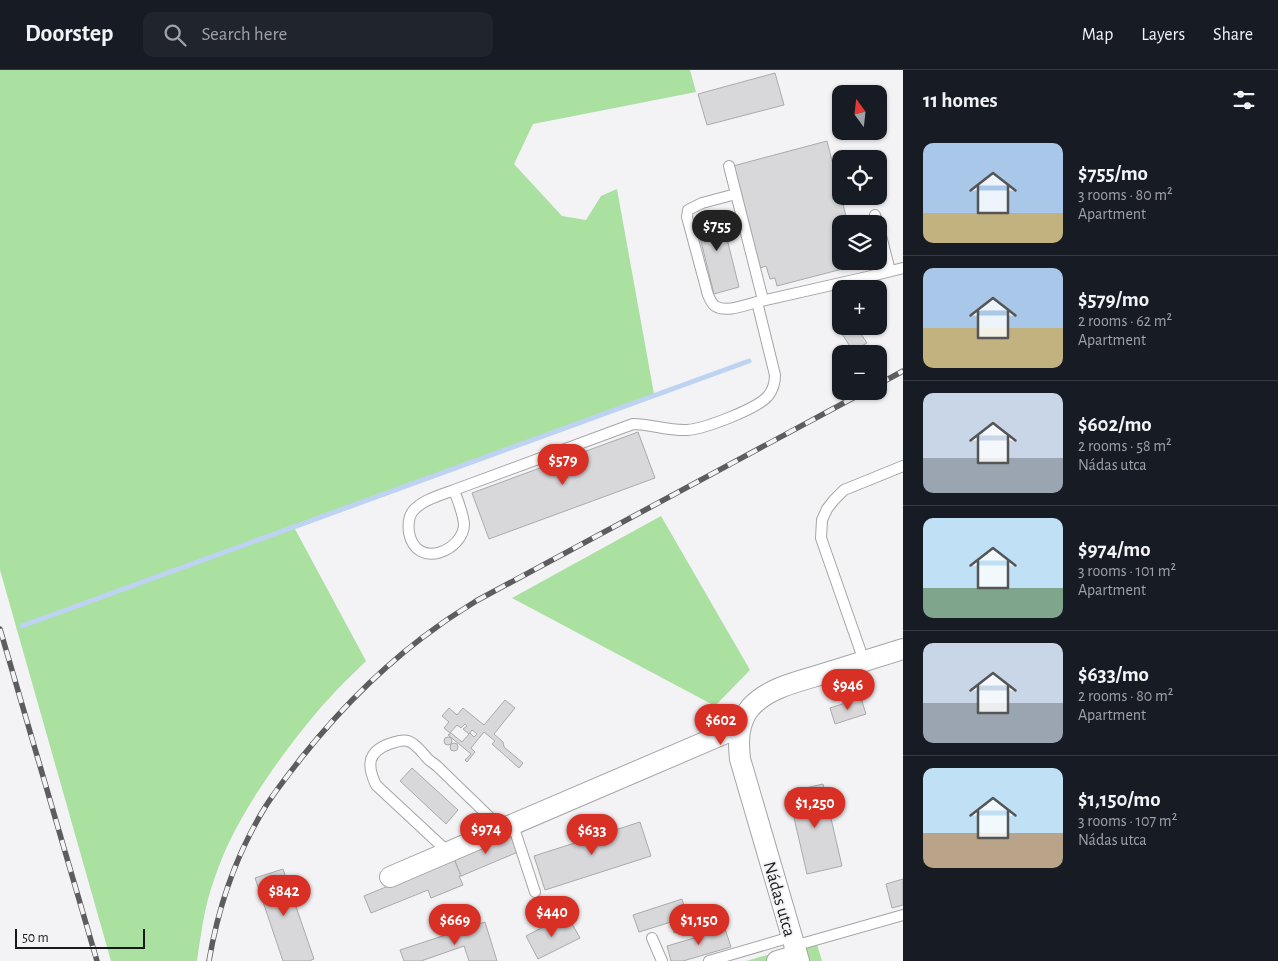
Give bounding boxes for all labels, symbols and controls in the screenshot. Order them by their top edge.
search box [143,12,493,57]
icon: search [161,21,189,49]
text: Doorstep [25,22,113,46]
text: Search here [201,25,287,44]
text: Map [1082,26,1113,44]
text: Layers [1141,26,1185,44]
text: Share [1213,26,1253,44]
north arrow [832,85,888,140]
map controls [832,85,887,400]
icon: filters [1230,86,1258,114]
text: 11 homes [923,90,998,111]
button: locate [832,150,887,205]
icon: home [963,163,1023,223]
text: $755/mo [1078,163,1148,184]
text: 3 rooms · 80 m² [1078,187,1173,203]
text: Apartment [1078,206,1146,222]
pin: $755 [687,210,747,252]
button: layers [832,215,887,270]
text: $755 [703,218,731,234]
button: + [832,280,887,335]
icon: home [963,288,1023,348]
text: $579/mo [1078,289,1149,310]
text: 2 rooms · 62 m² [1078,313,1172,329]
text: Apartment [1078,332,1146,348]
button: − [832,345,887,400]
icon: home [963,413,1023,473]
text: $602/mo [1078,414,1152,435]
text: 2 rooms · 58 m² [1078,438,1172,454]
pin: $579 [533,444,593,486]
text: $579 [549,452,577,468]
text: Nádas utca [1078,457,1147,473]
icon: home [963,538,1023,598]
text: $974/mo [1078,539,1151,560]
text: 3 rooms · 101 m² [1078,563,1176,579]
text: Apartment [1078,582,1146,598]
icon: home [963,663,1023,723]
text: $633/mo [1078,664,1149,685]
pin: $946 [818,668,878,711]
text: $946 [833,677,863,693]
text: 2 rooms · 80 m² [1078,688,1173,704]
pin: $602 [691,704,751,746]
text: Apartment [1078,707,1146,723]
text: $602 [706,712,736,728]
pin: $1,250 [774,786,856,829]
icon: home [963,788,1023,848]
text: $1,150/mo [1078,789,1161,810]
text: $1,250 [795,795,835,811]
pin: $974 [456,812,516,855]
text: 3 rooms · 107 m² [1078,813,1177,829]
pin: $633 [562,814,622,856]
text: $974 [471,821,501,837]
text: $633 [578,822,606,838]
text: Nádas utca [1078,832,1147,848]
street label: Nádas utca [760,860,798,939]
pin: $842 [254,874,314,917]
text: $842 [269,883,299,899]
pin: $440 [522,896,582,938]
pin: $669 [425,904,485,946]
text: $440 [536,904,568,920]
pin: $1,150 [658,904,740,946]
text: $669 [440,912,470,928]
text: $1,150 [680,912,718,928]
scale bar [15,926,145,949]
text: 50 m [22,931,49,945]

